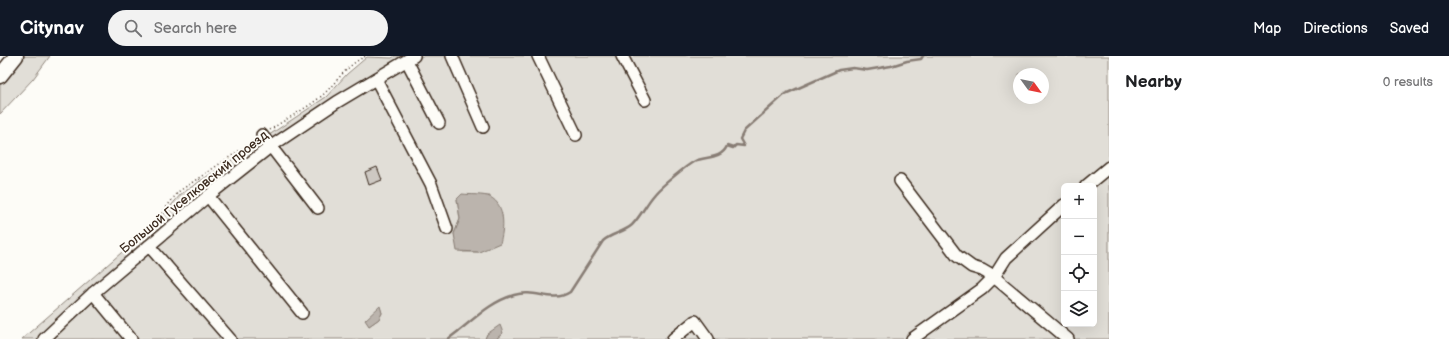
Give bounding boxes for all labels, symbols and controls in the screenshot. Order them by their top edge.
search box [108,10,388,46]
text: Citynav [20,17,84,40]
icon: search [122,17,144,39]
text: Search here [154,19,237,38]
text: Map [1253,20,1281,37]
text: Directions [1303,20,1368,37]
text: Saved [1390,20,1429,37]
north arrow [1013,68,1049,104]
text: Nearby [1125,72,1182,92]
text: 0 results [1383,74,1433,90]
street label: Большой Гуселковский проезд [117,127,271,257]
map controls [1061,183,1097,327]
button: + [1061,183,1097,219]
button: − [1061,219,1097,255]
button: locate [1061,255,1097,291]
button: layers [1061,291,1097,327]

